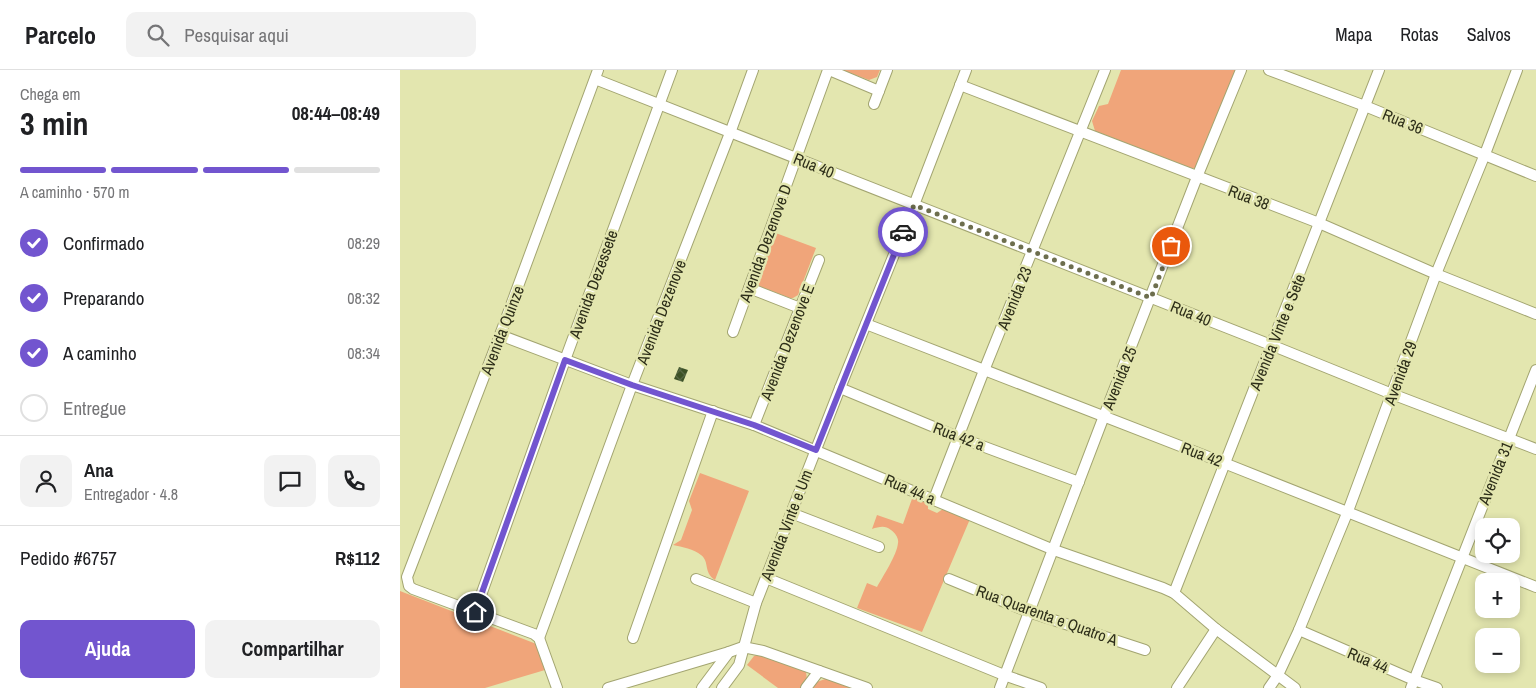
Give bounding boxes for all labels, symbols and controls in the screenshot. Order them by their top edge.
search box [126,12,476,57]
text: Parcelo [25,19,96,51]
icon: search [144,21,172,49]
text: Pesquisar aqui [184,22,289,48]
text: Mapa [1335,22,1372,47]
text: Rotas [1400,22,1439,47]
text: Salvos [1467,22,1511,47]
text: Chega em [20,83,81,105]
text: 08:44–08:49 [292,100,380,126]
text: 3 min [20,102,89,145]
street label: Rua 36 [1379,103,1427,139]
street label: Rua 40 [790,147,838,183]
street label: Rua 38 [1225,179,1273,215]
text: A caminho · 570 m [20,181,129,203]
street label: Avenida Dezenove D [733,181,797,306]
courier [878,207,928,257]
icon: car [889,218,917,246]
pin [1150,225,1192,267]
street label: Avenida Dezessete [563,227,623,342]
icon: check [20,229,48,257]
text: Confirmado [63,230,144,256]
text: 08:29 [347,232,380,254]
icon: bag [1157,232,1185,260]
street label: Avenida Dezenove [631,256,691,369]
street label: Avenida 23 [991,263,1037,334]
street label: Avenida Vinte e Sete [1243,271,1310,394]
street label: Avenida Dezenove E [754,281,819,404]
street label: Avenida Quinze [475,282,529,379]
icon: check [20,284,48,312]
text: Preparando [63,285,144,311]
text: 08:32 [347,287,380,309]
street label: Rua 40 [1167,295,1215,331]
street label: Avenida 29 [1378,338,1422,409]
icon: check [20,339,48,367]
text: A caminho [63,340,137,366]
text: 08:34 [347,342,380,364]
street label: Avenida 25 [1096,343,1142,414]
text: Entregue [63,395,126,421]
street label: Rua 42 a [930,416,988,456]
street label: Rua 42 [1178,436,1226,472]
street label: Avenida 31 [1472,438,1518,509]
button: person [20,455,72,507]
button: chat [264,455,316,507]
button: phone [328,455,380,507]
text: Ana [84,457,113,483]
street label: Avenida Vinte e Um [754,466,817,584]
street label: Rua 44 a [881,468,939,510]
text: Entregador · 4.8 [84,483,178,505]
map controls [1475,518,1520,673]
button: locate [1475,518,1520,563]
text: Pedido #6757 [20,545,117,571]
text: R$112 [335,545,380,571]
button: + [1475,573,1520,618]
street label: Rua Quarenta e Quatro A [973,579,1121,651]
pin [454,591,496,633]
icon: home [461,598,489,626]
button: Ajuda [20,620,195,678]
button: Compartilhar [205,620,380,678]
button: − [1475,628,1520,673]
street label: Rua 44 [1344,642,1392,678]

